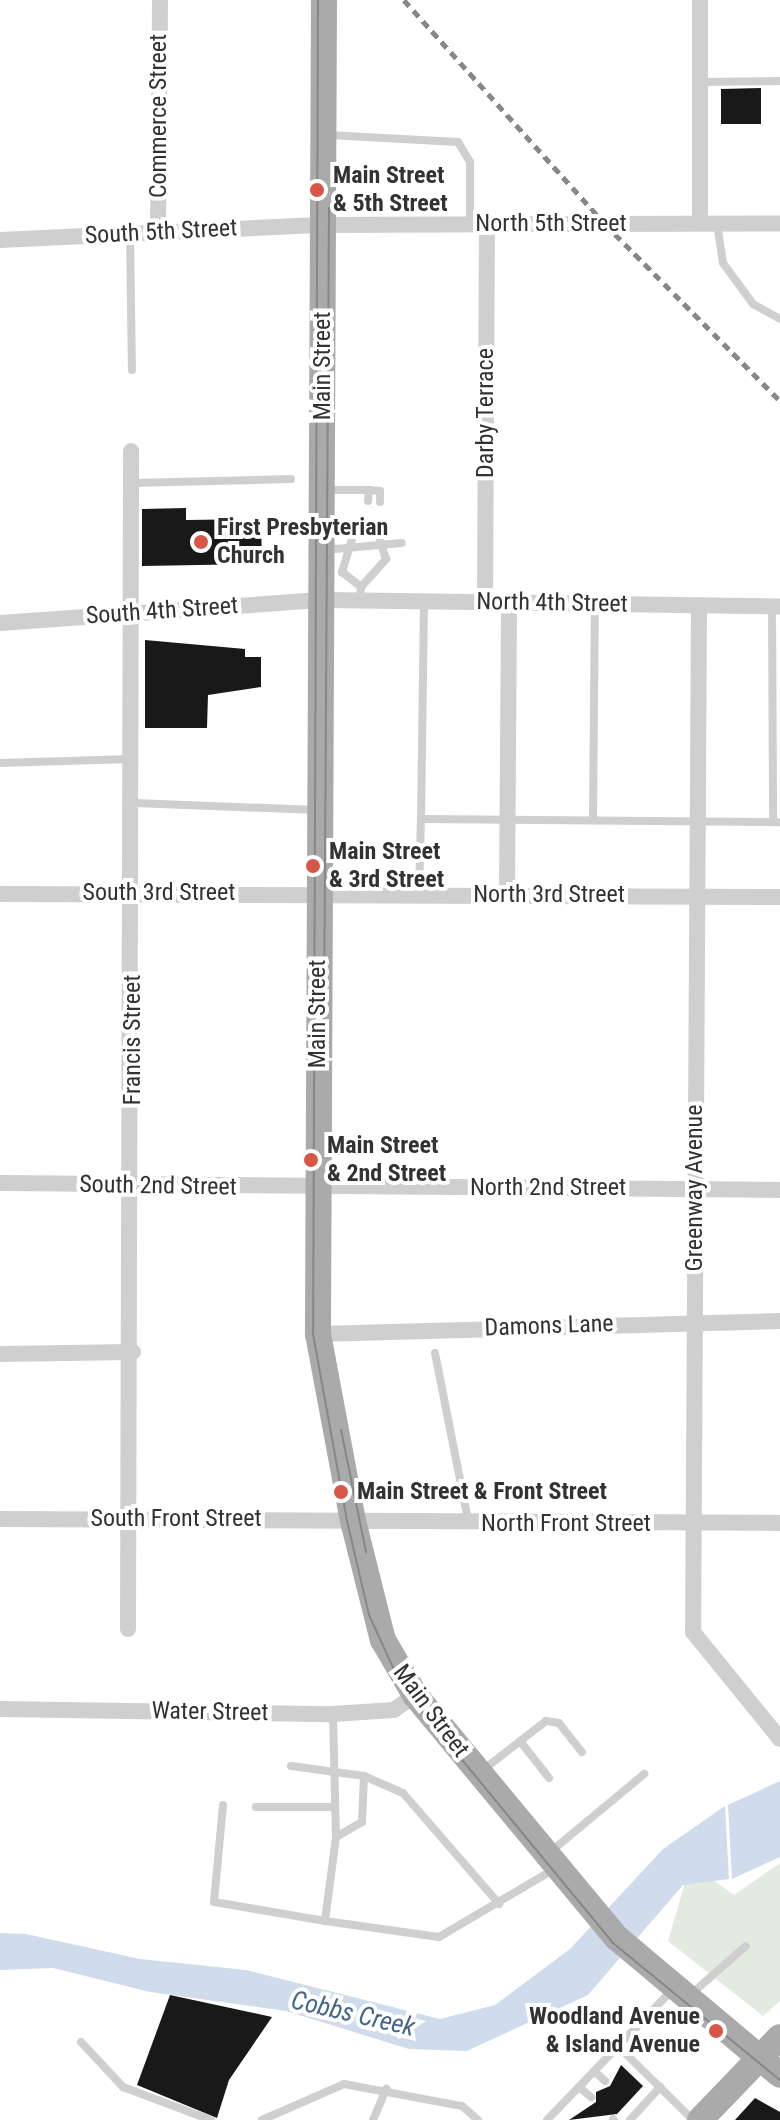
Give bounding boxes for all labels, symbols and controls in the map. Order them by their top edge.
street label: Commerce Street [145,34,173,198]
place label: Main Street & 5th Street [333,162,448,218]
marker: Main Street & 5th Street [308,181,326,199]
street label: North 5th Street [475,210,627,238]
street label: South 5th Street [84,214,238,250]
street label: Main Street [309,312,337,420]
street label: Darby Terrace [472,348,500,478]
place label: First Presbyterian Church [217,514,388,570]
marker: First Presbyterian Church [192,533,210,551]
street label: North 4th Street [476,587,628,619]
street label: South 4th Street [85,591,239,631]
place label: Main Street & 3rd Street [329,838,444,894]
marker: Main Street & 3rd Street [304,857,322,875]
street label: South 3rd Street [83,879,235,907]
street label: North 3rd Street [473,881,625,909]
street label: Main Street [304,960,332,1068]
street label: Francis Street [119,975,147,1105]
street label: Greenway Avenue [681,1105,709,1271]
place label: Main Street & 2nd Street [327,1132,446,1188]
marker: Main Street & 2nd Street [302,1151,320,1169]
street label: South 2nd Street [79,1170,237,1202]
street label: North 2nd Street [470,1174,626,1202]
street label: Damons Lane [484,1309,614,1343]
place label: Main Street & Front Street [357,1478,607,1506]
marker: Main Street & Front Street [332,1483,350,1501]
street label: South Front Street [90,1505,262,1533]
street label: North Front Street [481,1510,651,1538]
street label: Main Street [387,1659,475,1763]
street label: Water Street [151,1697,269,1727]
water label: Cobbs Creek [288,1985,418,2043]
place label: Woodland Avenue & Island Avenue [529,2003,700,2059]
marker: Woodland Avenue & Island Avenue [707,2022,725,2040]

